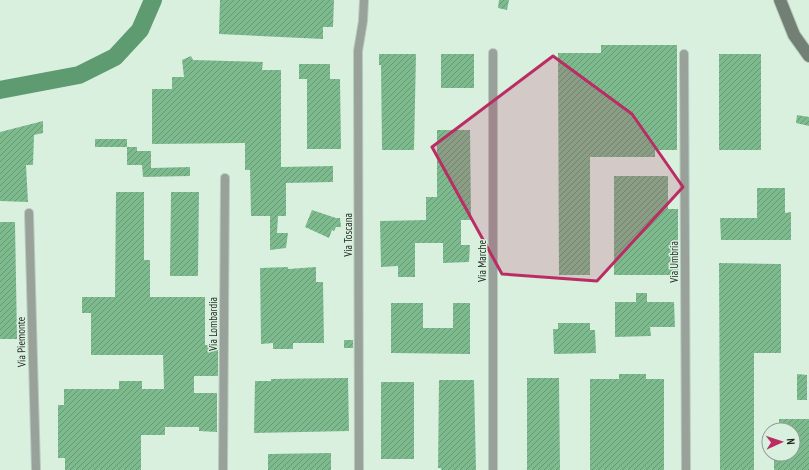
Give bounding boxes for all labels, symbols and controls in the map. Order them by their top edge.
street label: Via Toscana [341,213,355,258]
street label: Via Marche [475,240,489,283]
street label: Via Umbria [667,241,681,284]
street label: Via Lombardia [206,297,220,352]
street label: Via Piemonte [14,316,28,368]
north arrow [761,422,801,462]
text: N [784,438,798,445]

